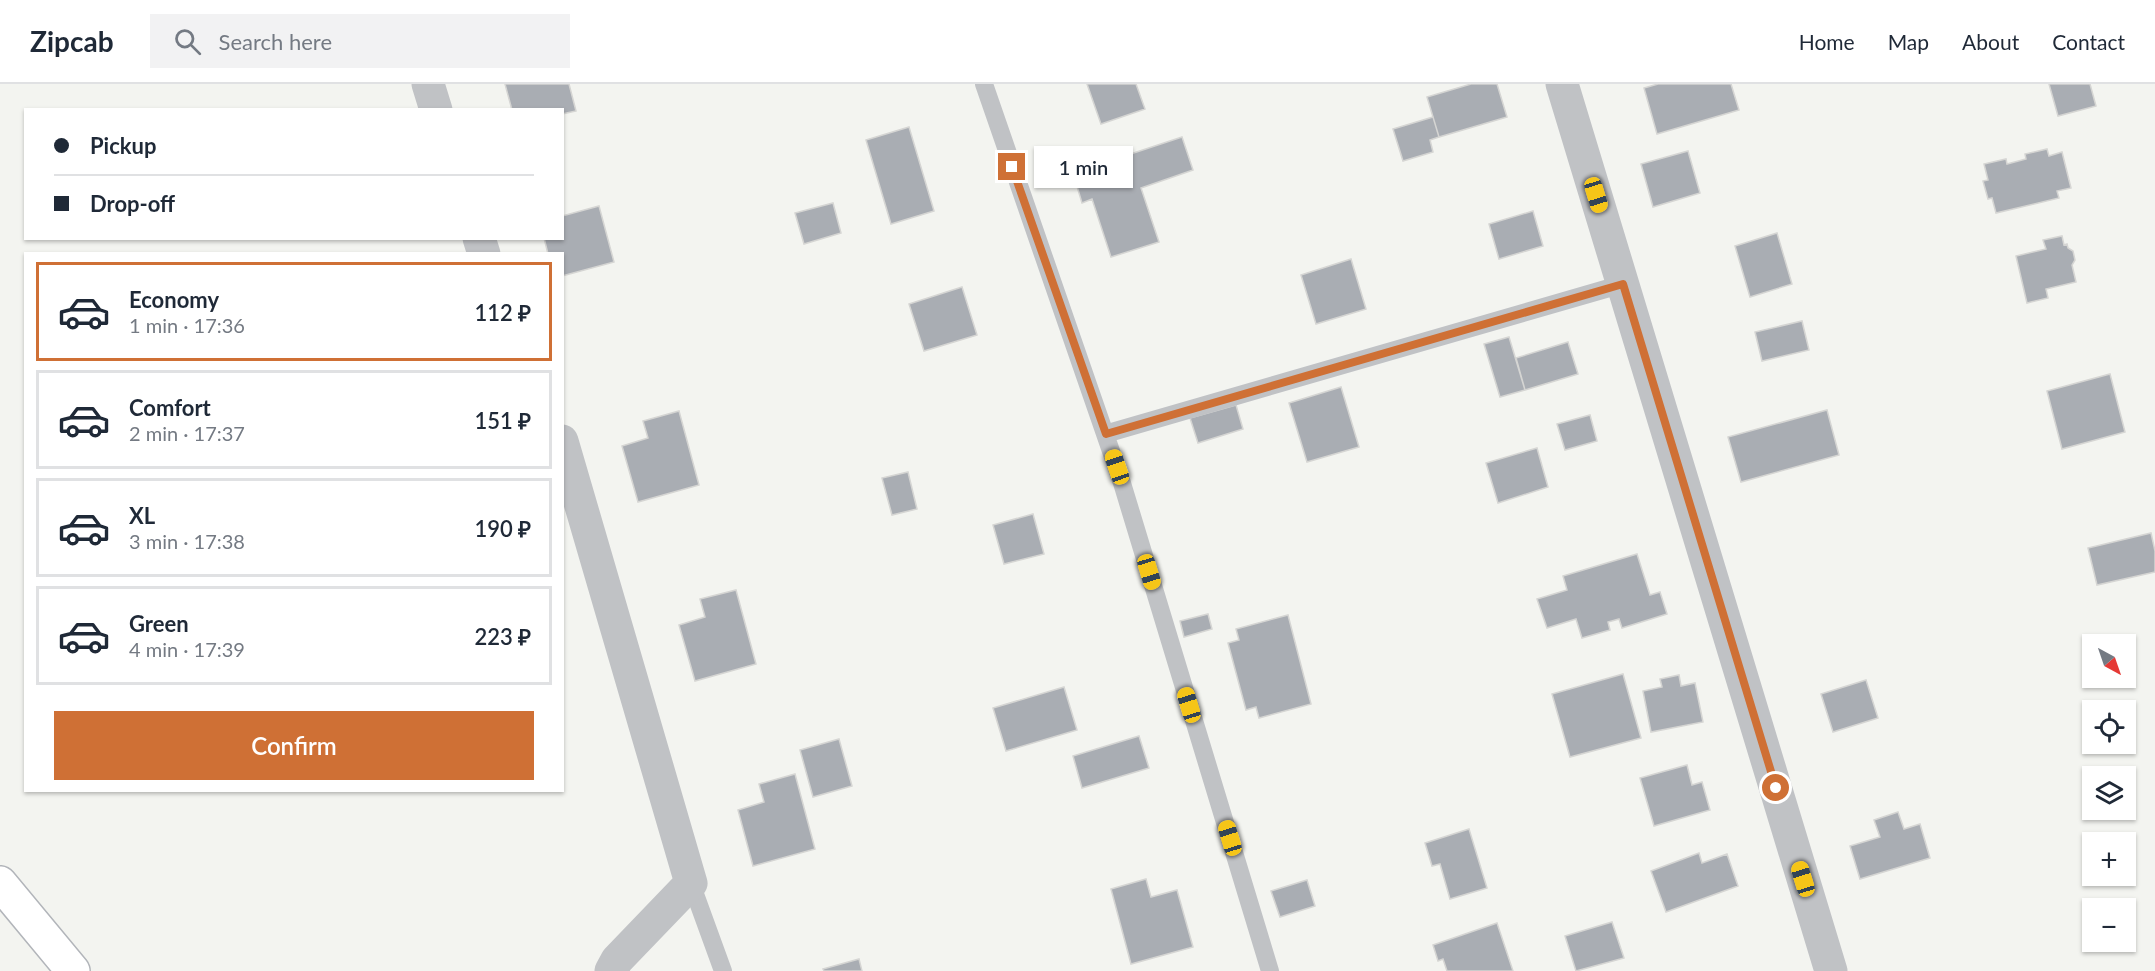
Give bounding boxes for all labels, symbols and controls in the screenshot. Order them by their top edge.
search box [150,14,570,68]
text: Zipcab [30,24,114,58]
icon: search [171,25,204,58]
text: Search here [219,28,332,55]
text: Home [1799,29,1855,54]
text: Map [1888,29,1929,54]
text: About [1962,29,2019,54]
text: Contact [2052,29,2125,54]
text: Pickup [90,132,156,159]
callout: 1 min [1033,146,1132,188]
route end [998,153,1025,180]
text: 1 min [1059,155,1108,179]
car [1582,175,1610,215]
text: Drop-off [90,190,175,217]
icon: car [57,285,111,339]
text: Economy [129,286,219,313]
text: 112 ₽ [474,299,531,326]
text: 1 min · 17:36 [129,313,245,337]
icon: car [57,393,111,447]
text: Comfort [129,394,211,421]
text: 151 ₽ [474,407,531,434]
text: 2 min · 17:37 [129,421,245,445]
car [1103,447,1131,487]
icon: car [57,501,111,555]
text: XL [129,502,155,529]
text: 190 ₽ [474,515,531,542]
text: 3 min · 17:38 [129,529,245,553]
car [1135,552,1163,592]
icon: car [57,609,111,663]
text: Green [129,610,189,637]
text: 223 ₽ [474,623,531,650]
north arrow [2082,634,2136,688]
map controls [2082,634,2136,952]
text: 4 min · 17:39 [129,637,245,661]
car [1175,685,1203,725]
button: locate [2082,700,2136,754]
button: Confirm [54,711,534,780]
button: layers [2082,766,2136,820]
route start [1762,774,1789,801]
car [1216,818,1244,858]
button: + [2082,832,2136,886]
car [1789,859,1817,899]
button: − [2082,898,2136,952]

